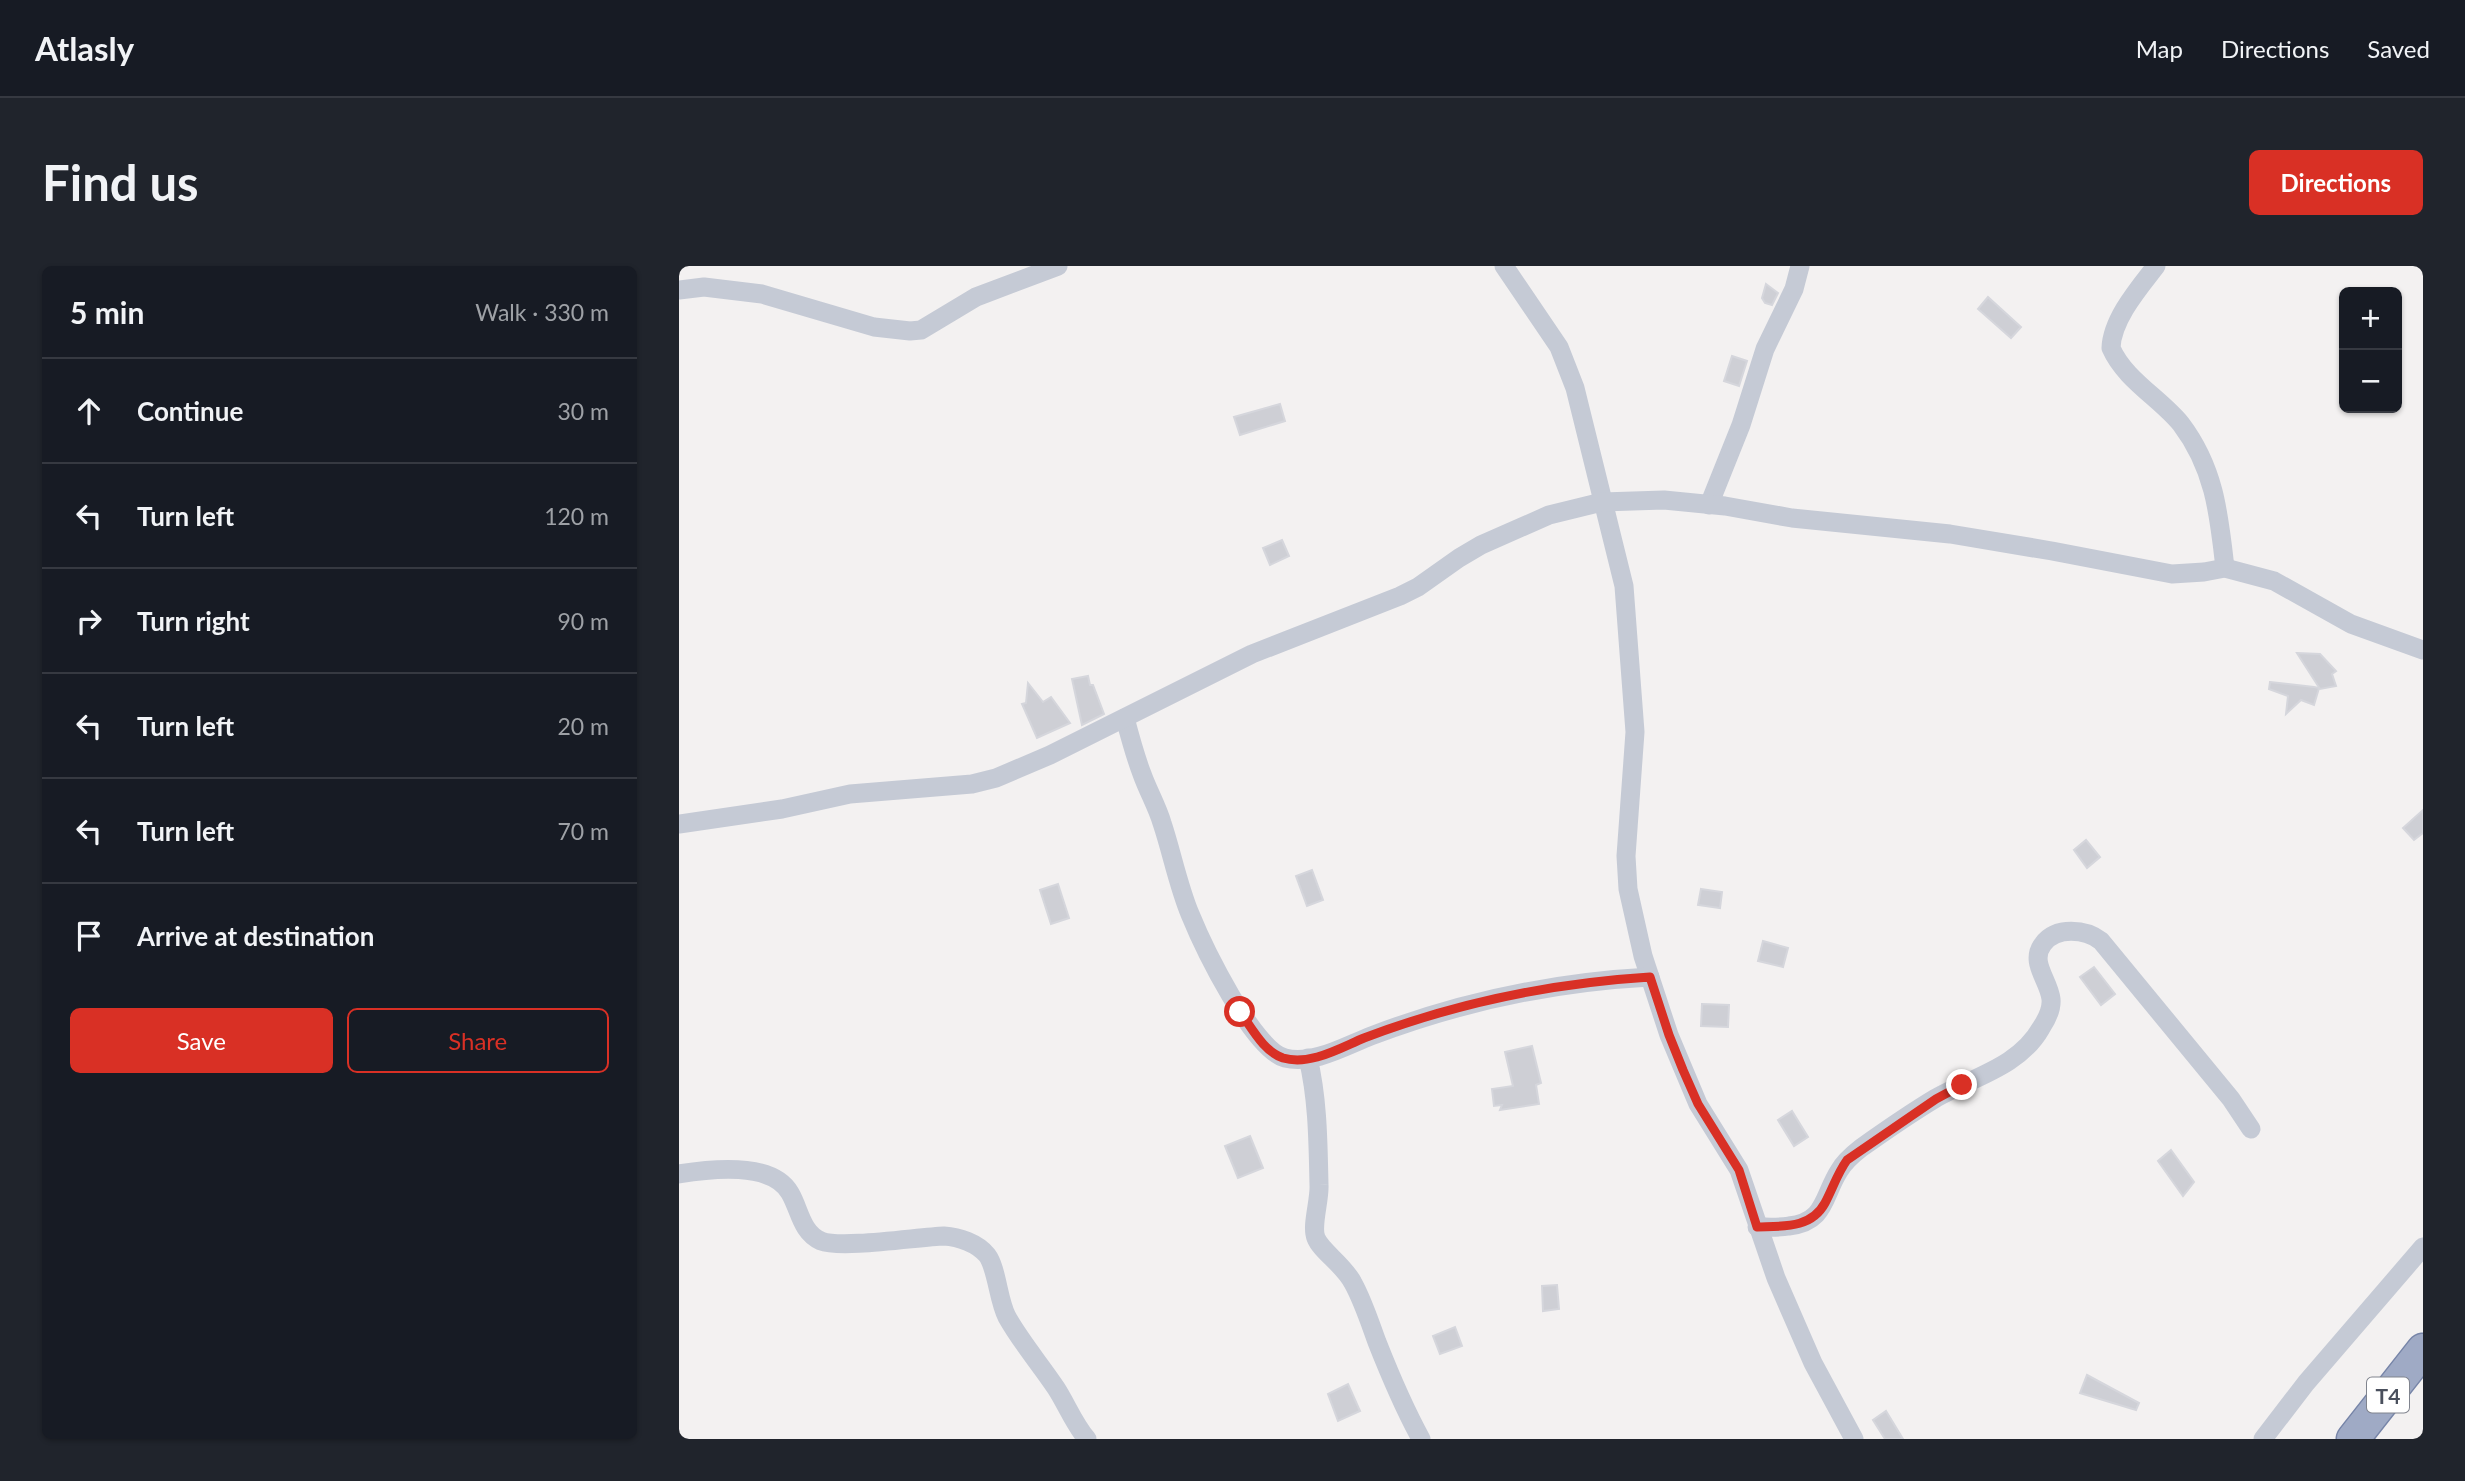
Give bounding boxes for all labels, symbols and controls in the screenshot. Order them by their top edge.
text: Atlasly [35,28,134,68]
text: Map [2136,34,2183,63]
text: Directions [2221,34,2329,63]
text: Saved [2367,34,2430,63]
button: Directions [2249,150,2423,215]
text: Find us [42,153,199,211]
map controls [2339,287,2402,413]
button: + [2339,287,2402,350]
text: 5 min [70,294,144,330]
text: Walk · 330 m [475,298,609,326]
button: − [2339,350,2402,413]
icon: ahead [70,392,108,430]
text: Continue [137,395,243,427]
text: 30 m [558,397,609,425]
icon: left [70,497,108,535]
text: Turn left [137,500,234,532]
text: 120 m [544,502,609,530]
icon: right [70,602,108,640]
text: Turn right [137,605,250,637]
text: 90 m [558,607,609,635]
icon: left [70,707,108,745]
text: Turn left [137,710,234,742]
text: 20 m [558,712,609,740]
icon: left [70,812,108,850]
text: Turn left [137,815,234,847]
text: 70 m [558,817,609,845]
icon: arrive [70,917,108,955]
text: Arrive at destination [137,920,374,952]
route start [1224,996,1255,1027]
button: Save [70,1008,333,1073]
button: Share [347,1008,609,1073]
route end [1946,1069,1977,1100]
road number: T4 [2367,1378,2409,1412]

